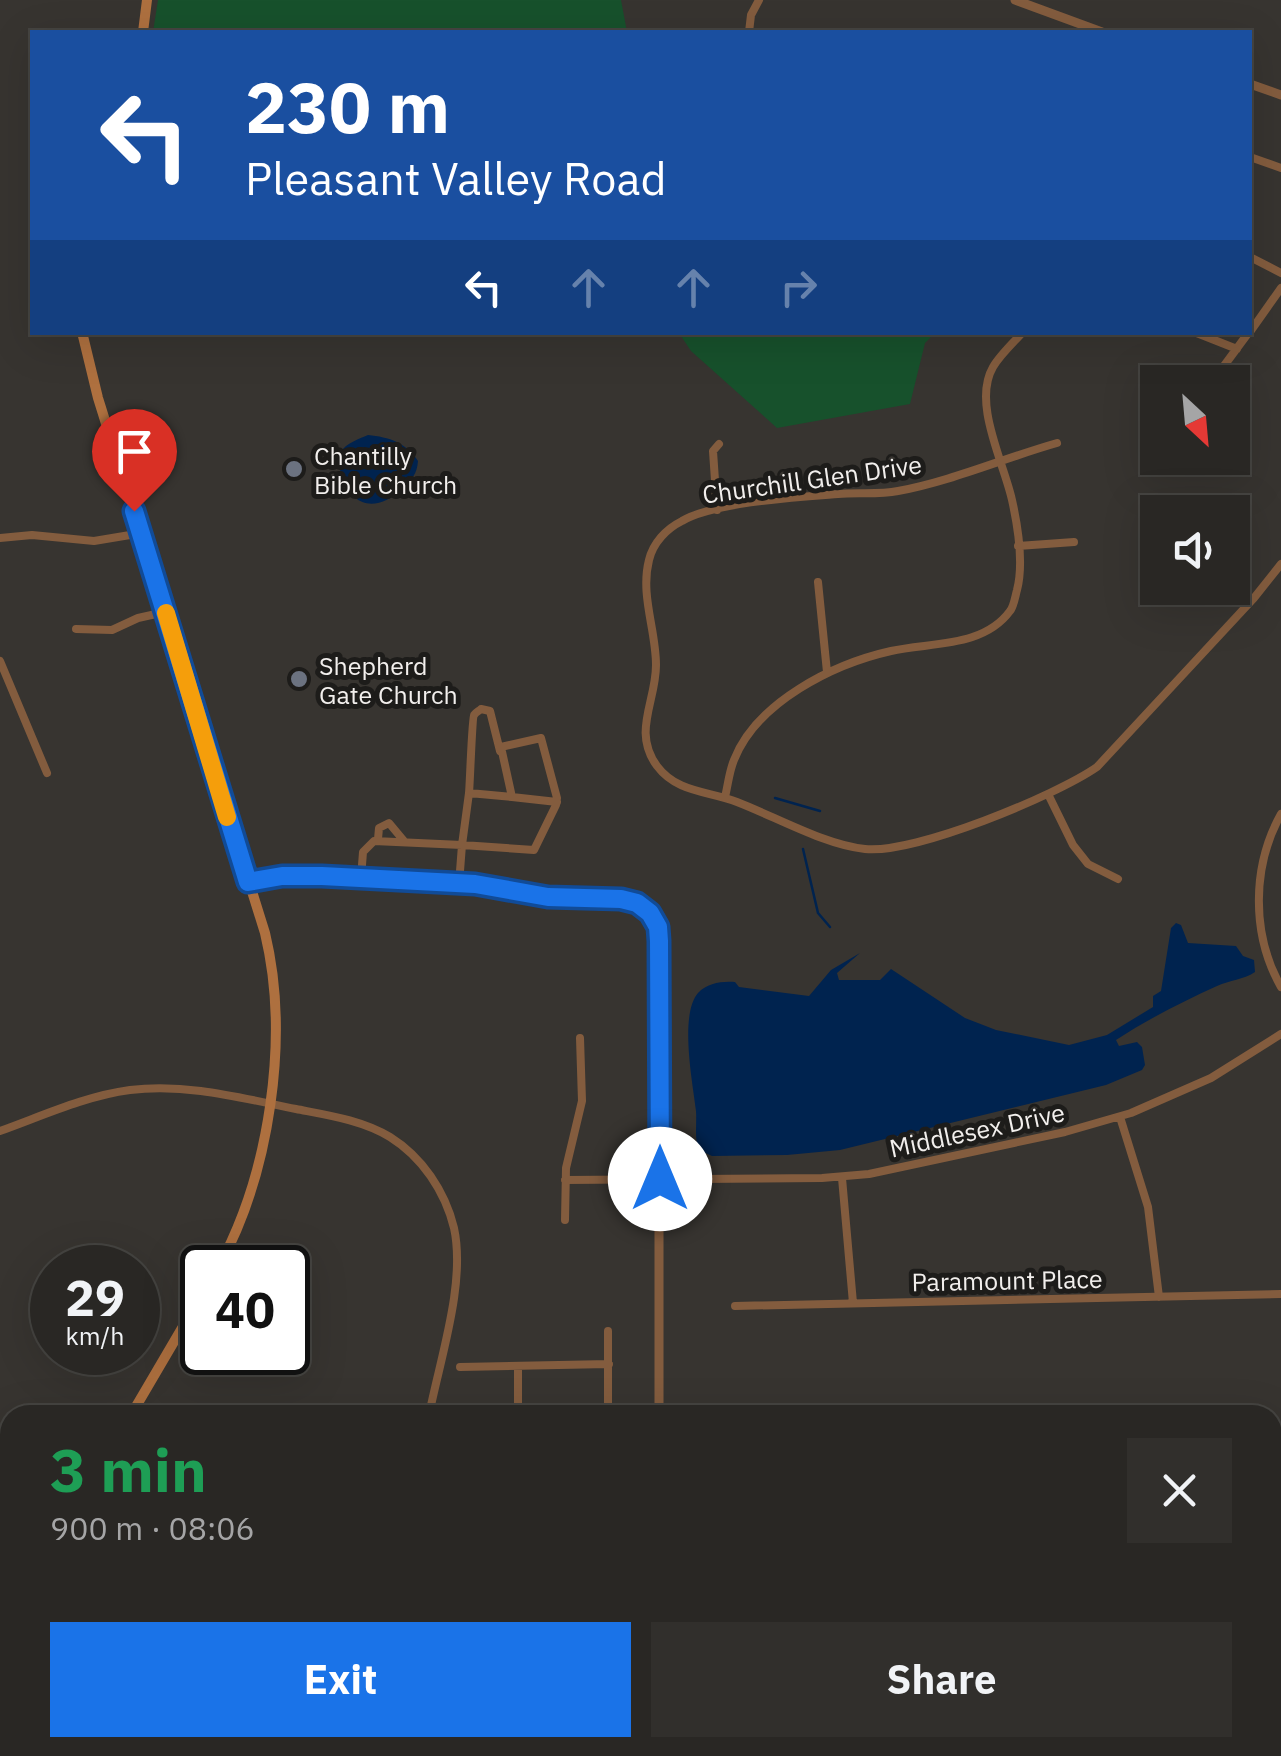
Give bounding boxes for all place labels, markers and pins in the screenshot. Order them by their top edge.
pin [92,409,177,512]
place label: Chantilly Bible Church [314,439,457,501]
marker: Chantilly Bible Church [283,458,305,480]
place label: Shepherd Gate Church [319,649,458,711]
marker: Shepherd Gate Church [288,668,310,690]

